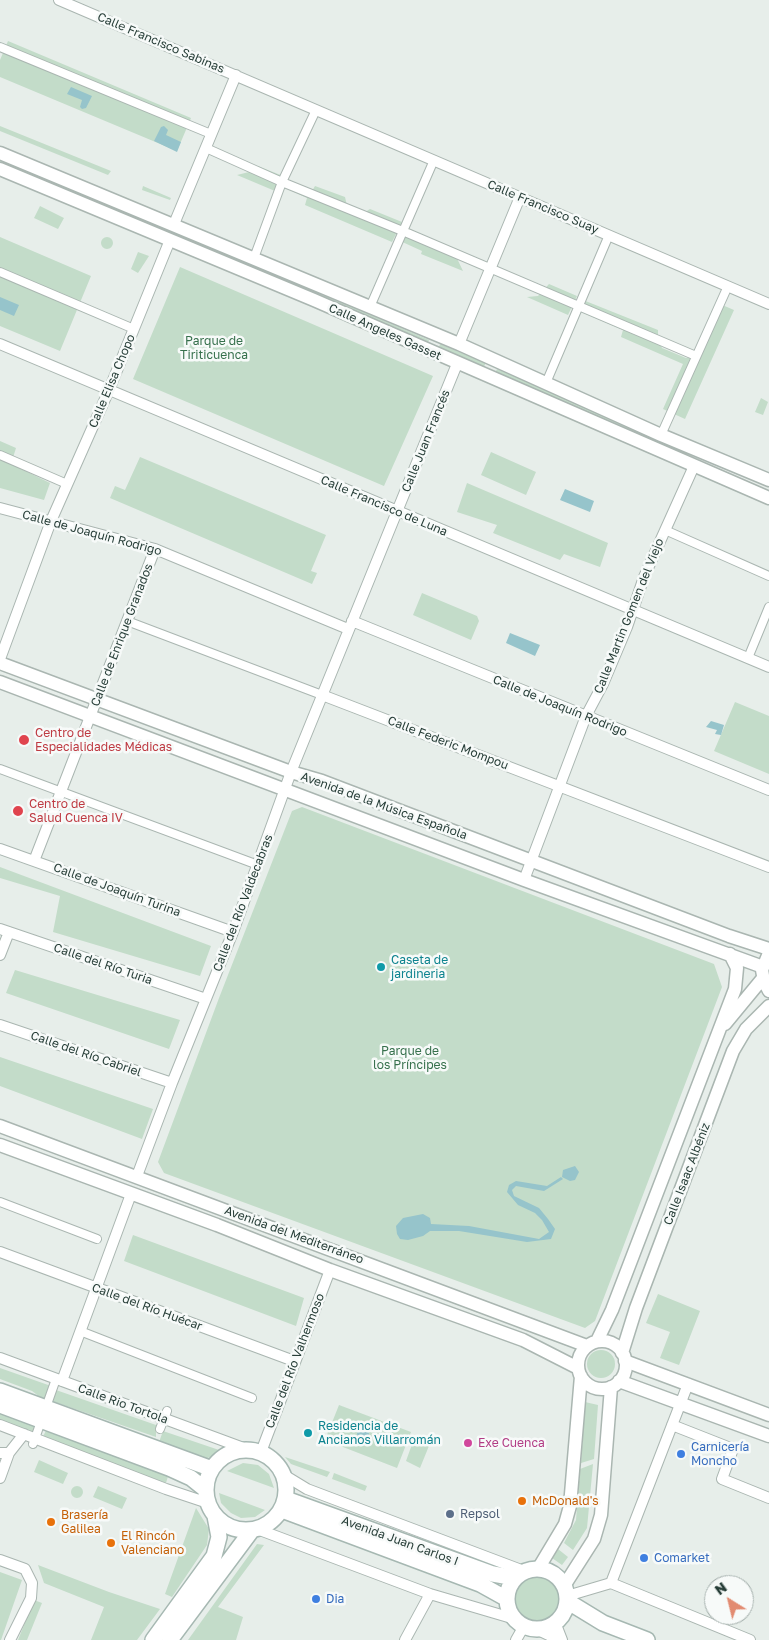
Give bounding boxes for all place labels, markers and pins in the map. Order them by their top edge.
place label: Centro de Especialidades Médicas [35,726,172,754]
marker: Centro de Especialidades Médicas [17,733,31,747]
place label: Centro de Salud Cuenca IV [29,797,123,825]
marker: Centro de Salud Cuenca IV [11,804,25,818]
place label: Caseta de jardineria [391,953,448,981]
marker: Caseta de jardineria [375,961,387,973]
place label: Residencia de Ancianos Villarromán [318,1419,441,1447]
marker: Residencia de Ancianos Villarromán [302,1427,314,1439]
place label: Exe Cuenca [478,1436,545,1450]
marker: Exe Cuenca [462,1437,474,1449]
place label: Carnicería Moncho [691,1440,749,1468]
marker: Carnicería Moncho [675,1448,687,1460]
place label: McDonald's [532,1494,599,1508]
marker: McDonald's [516,1495,528,1507]
place label: Repsol [460,1507,500,1521]
place label: Brasería Galilea [61,1508,108,1536]
marker: Repsol [444,1508,456,1520]
marker: Brasería Galilea [45,1516,57,1528]
place label: El Rincón Valenciano [121,1529,184,1557]
marker: El Rincón Valenciano [105,1537,117,1549]
place label: Comarket [654,1551,710,1565]
marker: Comarket [638,1552,650,1564]
place label: Dia [326,1592,344,1606]
marker: Dia [310,1593,322,1605]

